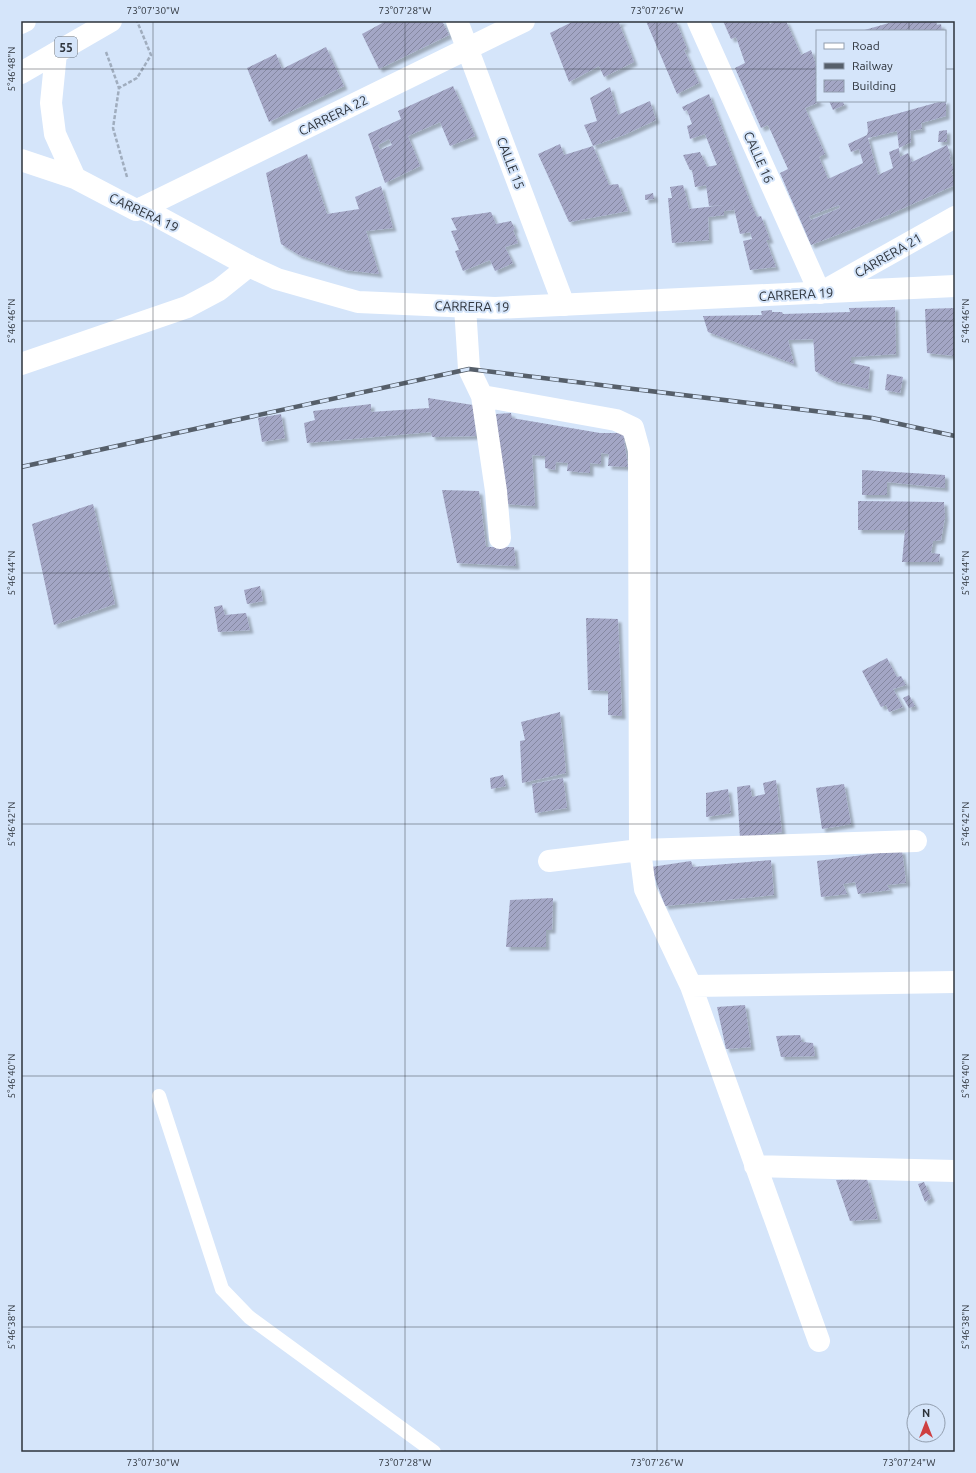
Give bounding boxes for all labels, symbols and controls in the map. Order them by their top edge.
text: 73°07'30"W [127,5,179,16]
text: 73°07'28"W [379,5,431,16]
text: 73°07'26"W [631,5,683,16]
legend [816,30,946,102]
road number: 55 [55,37,77,57]
text: Road [852,39,880,52]
text: 5°46'48"N [6,47,17,91]
text: Railway [852,59,893,72]
text: Building [852,79,896,92]
street label: CARRERA 22 [296,92,370,138]
street label: CALLE 16 [741,129,777,185]
street label: CALLE 15 [495,135,527,191]
street label: CARRERA 19 [107,190,181,234]
street label: CARRERA 21 [852,230,924,280]
street label: CARRERA 19 [758,285,834,303]
street label: CARRERA 19 [434,298,510,314]
text: 5°46'46"N [6,299,17,343]
text: 5°46'46"N [960,299,971,343]
text: 5°46'44"N [6,551,17,595]
text: 5°46'44"N [960,551,971,595]
text: 5°46'42"N [6,802,17,846]
text: 5°46'42"N [960,802,971,846]
text: 5°46'40"N [6,1054,17,1098]
text: 5°46'40"N [960,1054,971,1098]
text: 5°46'38"N [6,1305,17,1349]
text: 5°46'38"N [960,1305,971,1349]
north arrow [906,1403,946,1443]
text: N [922,1407,930,1419]
text: 73°07'30"W [127,1457,179,1468]
text: 73°07'28"W [379,1457,431,1468]
text: 73°07'26"W [631,1457,683,1468]
text: 73°07'24"W [883,1457,935,1468]

